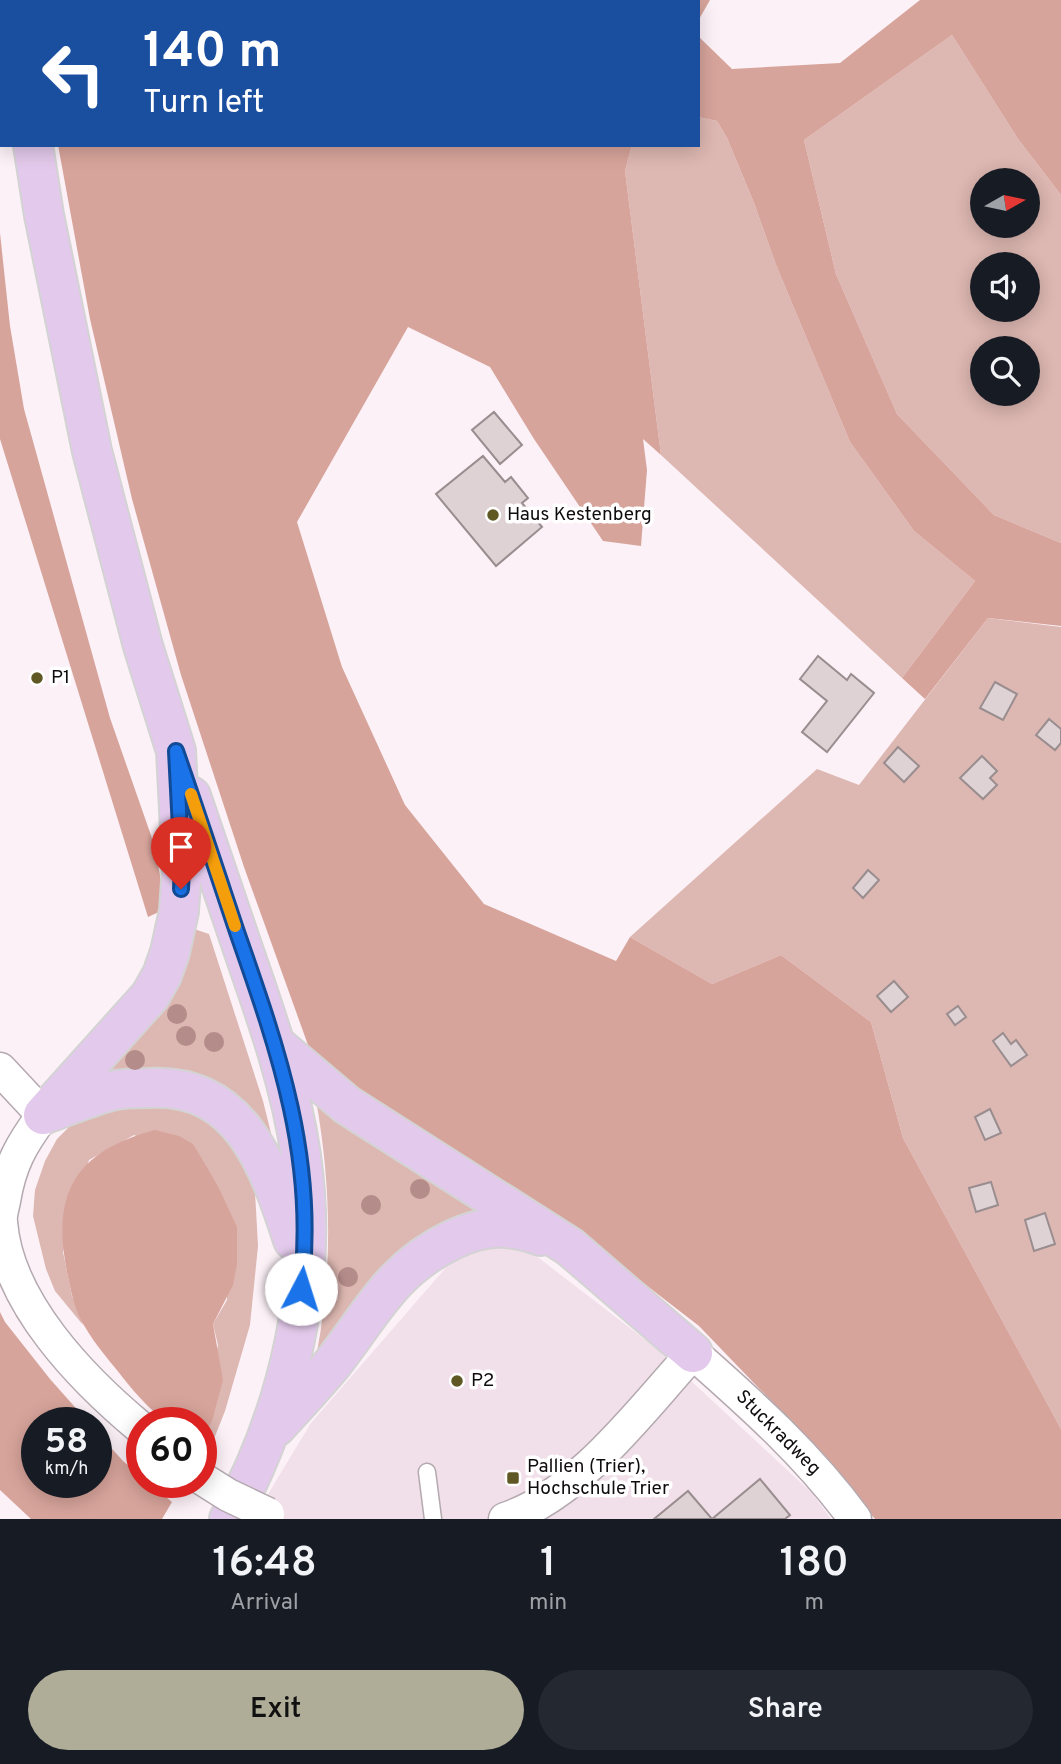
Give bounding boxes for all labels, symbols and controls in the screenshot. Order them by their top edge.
text: 140 m [143,23,282,85]
icon: left [28,28,119,119]
text: Turn left [143,84,264,124]
north arrow [970,168,1040,238]
map controls [970,168,1040,406]
button: sound [970,252,1040,322]
button: search [970,336,1040,406]
place label: Haus Kestenberg [507,503,652,527]
marker: Haus Kestenberg [485,507,501,523]
place label: P1 [51,666,70,690]
marker: P1 [29,670,45,686]
pin [151,817,211,889]
icon: arrive [162,828,200,866]
position arrow [264,1252,338,1326]
place label: P2 [471,1369,494,1393]
marker: P2 [449,1373,465,1389]
street label: Stuckradweg [730,1385,826,1481]
speed limit sign: 60 [126,1407,217,1498]
text: 58 [45,1421,88,1465]
place label: Pallien (Trier), Hochschule Trier [527,1455,670,1501]
text: km/h [45,1458,88,1481]
marker: Pallien (Trier), Hochschule Trier [505,1470,521,1486]
text: 16:48 [212,1538,317,1591]
text: 1 [540,1538,556,1591]
text: 180 [779,1538,849,1591]
text: Arrival [230,1589,299,1618]
text: min [529,1589,567,1618]
text: m [804,1589,824,1618]
button: Exit [28,1670,524,1750]
button: Share [538,1670,1033,1750]

